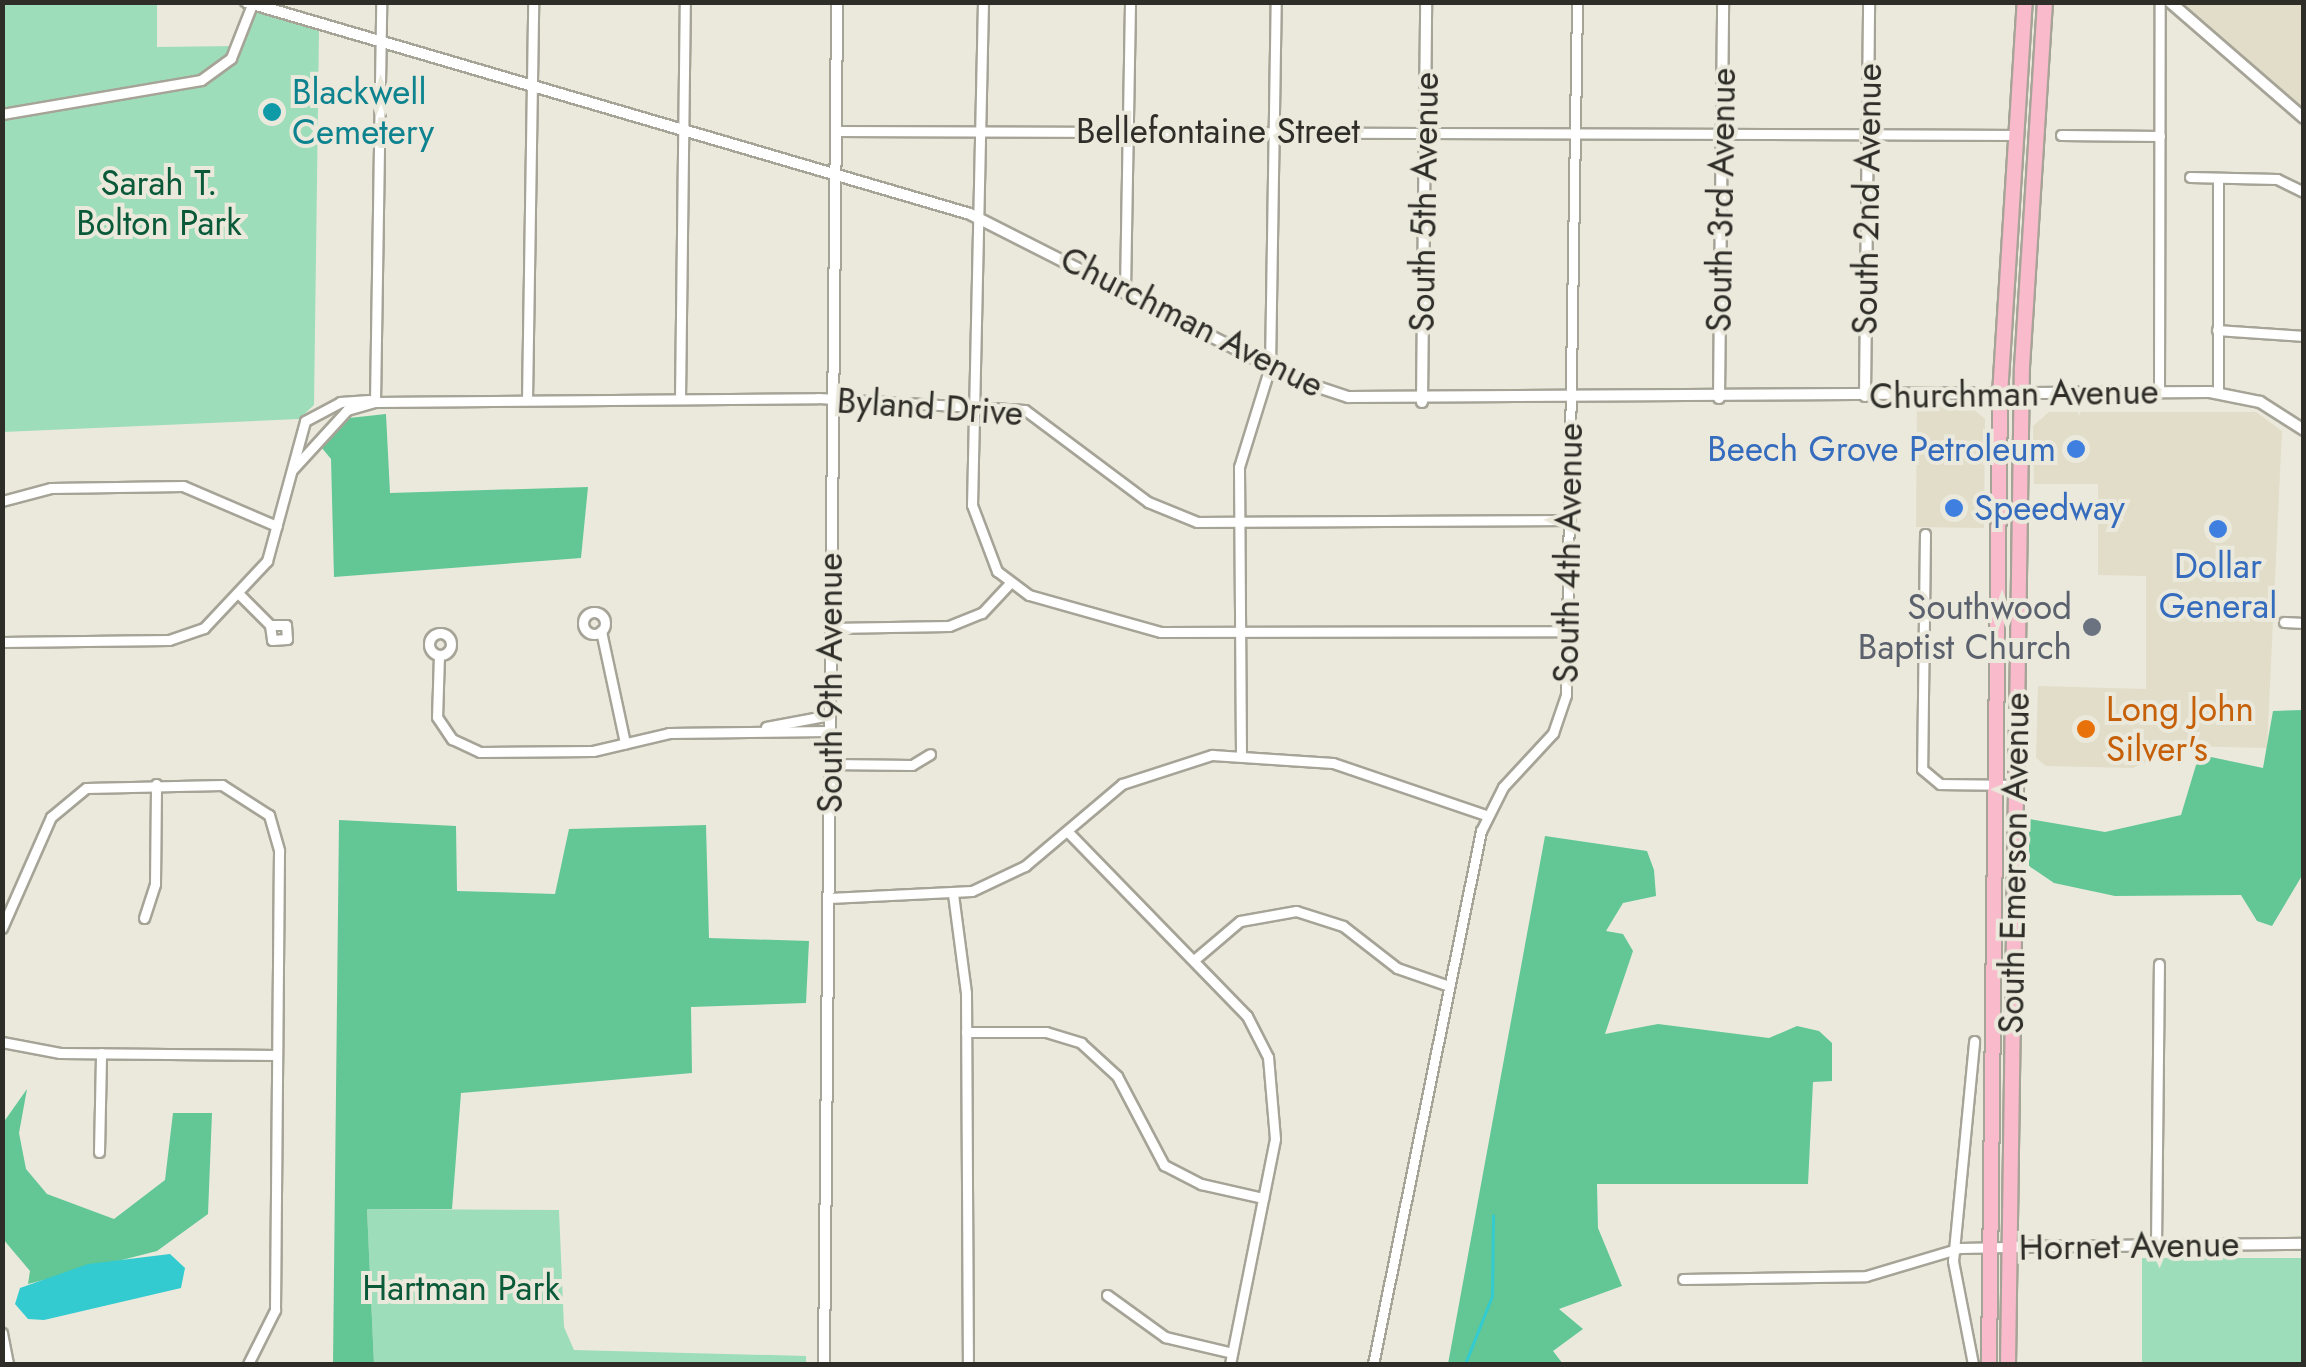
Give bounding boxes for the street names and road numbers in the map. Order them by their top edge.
street label: South 2nd Avenue [1844,63,1890,335]
street label: South 3rd Avenue [1698,67,1744,333]
street label: South 5th Avenue [1401,72,1447,332]
street label: Bellefontaine Street [1076,110,1360,152]
street label: Churchman Avenue [1054,238,1330,406]
street label: Churchman Avenue [1869,370,2159,418]
street label: Byland Drive [836,380,1024,434]
street label: South 4th Avenue [1545,422,1591,684]
street label: South 9th Avenue [809,553,851,813]
street label: South Emerson Avenue [1990,692,2038,1034]
street label: Hornet Avenue [2018,1223,2240,1269]

